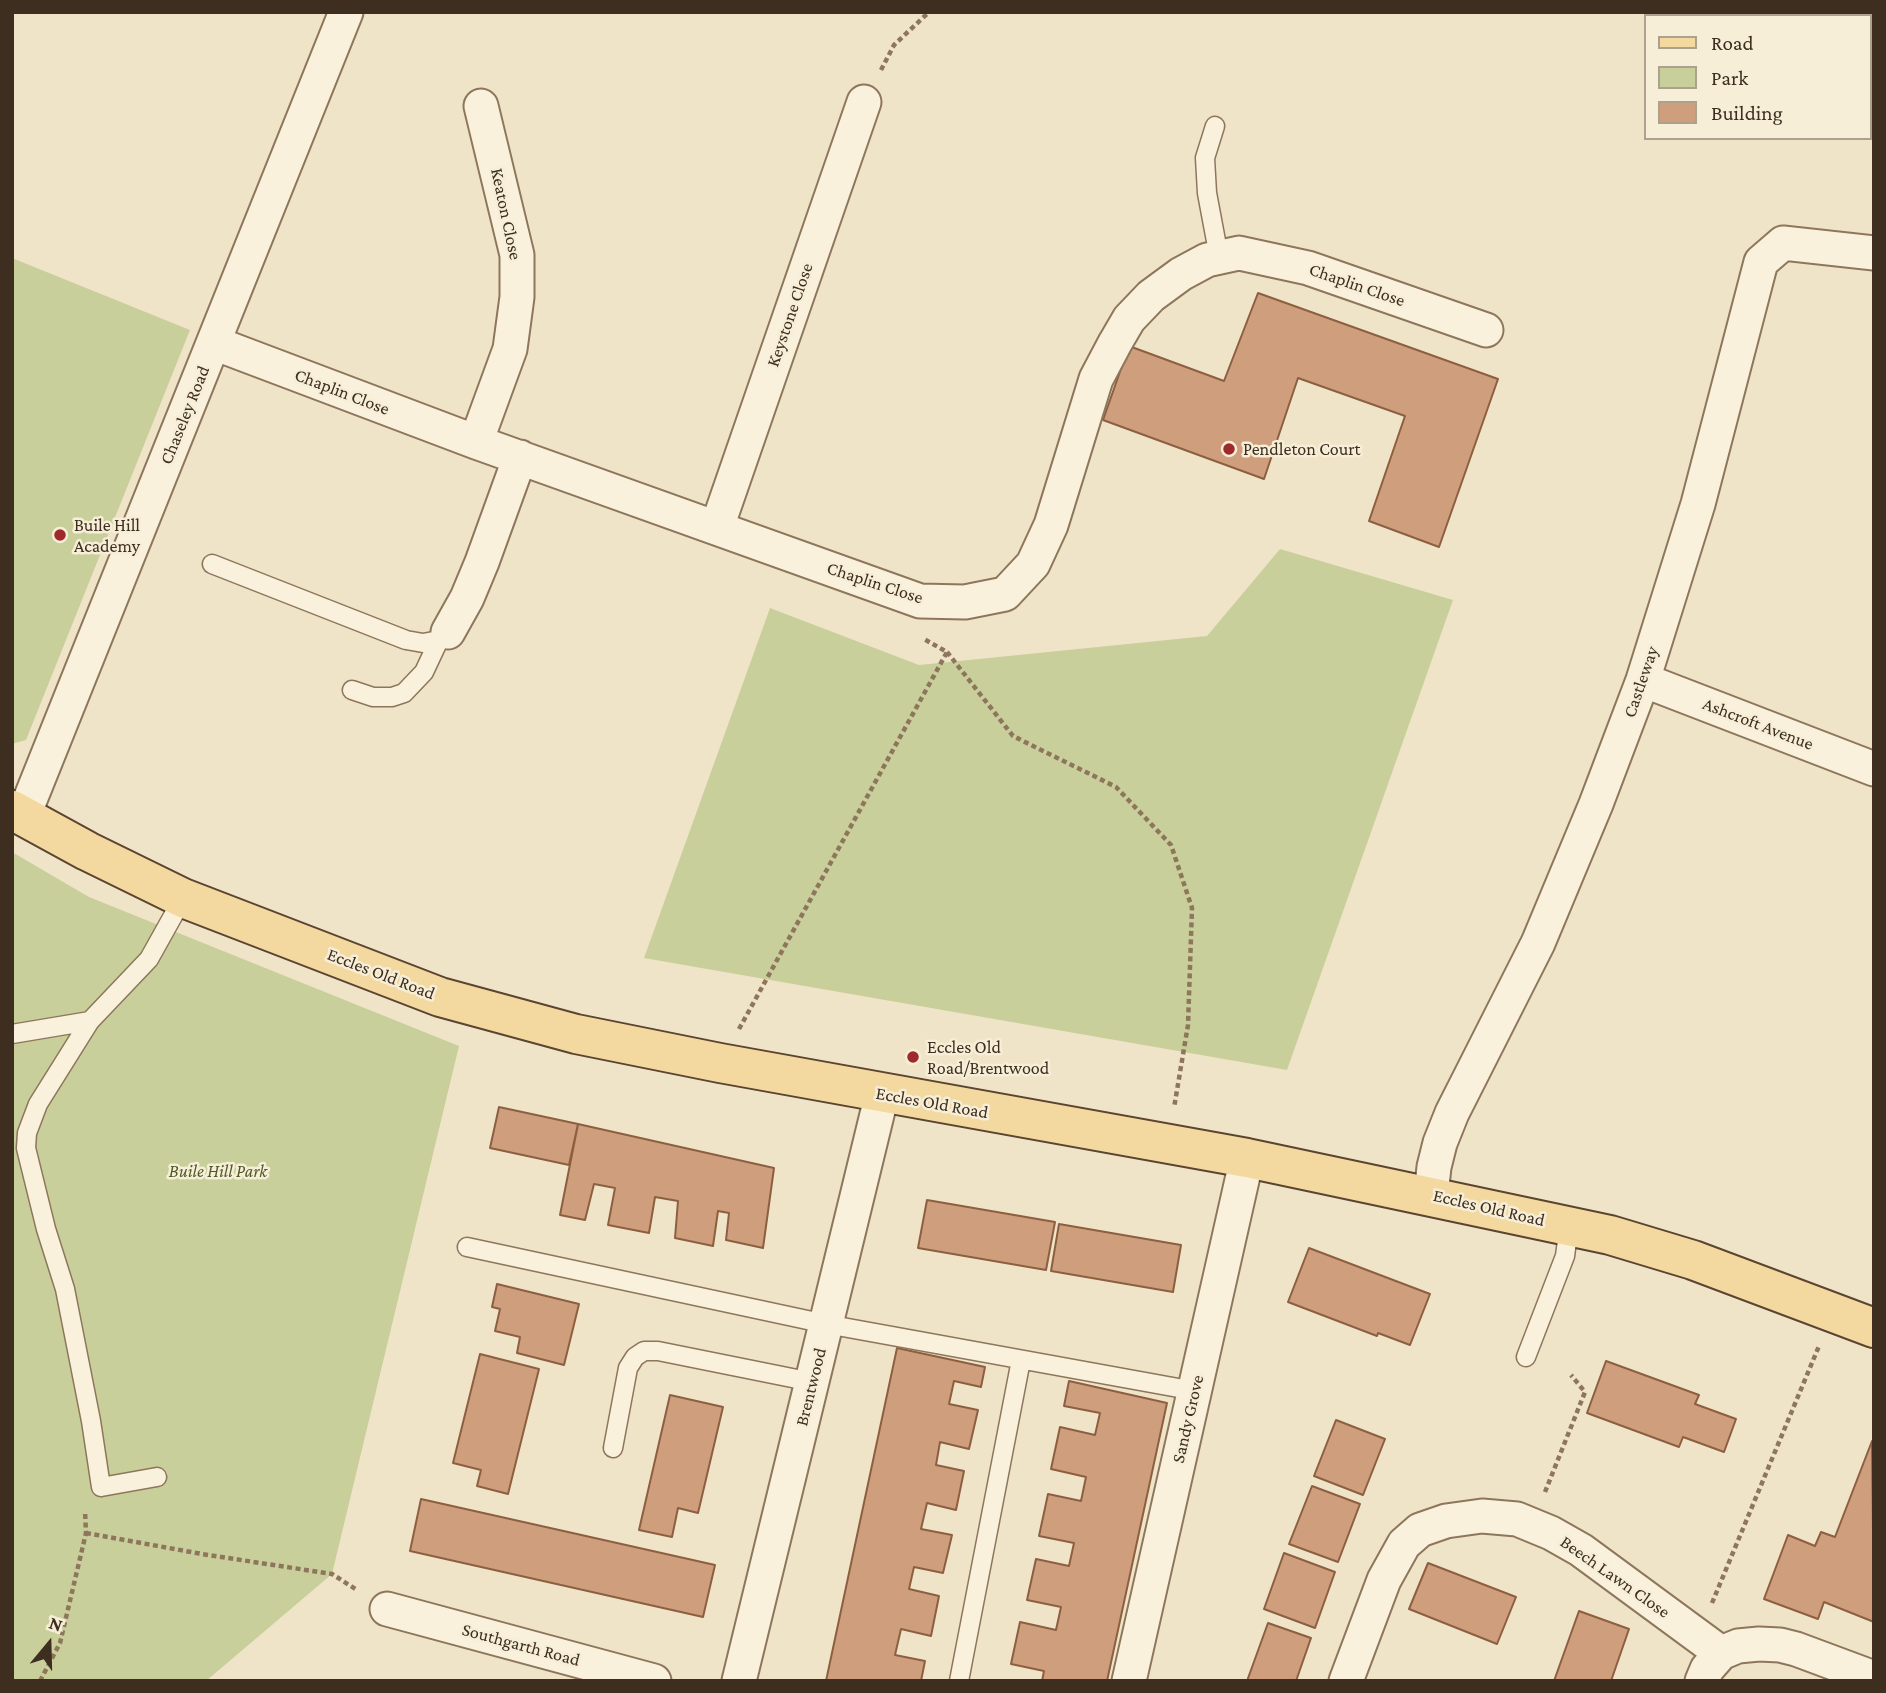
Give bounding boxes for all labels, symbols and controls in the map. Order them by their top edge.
legend [1644,14,1872,140]
text: Road [1711,31,1754,55]
text: Park [1711,66,1748,90]
text: Building [1711,101,1783,125]
street label: Keaton Close [486,166,526,262]
street label: Chaplin Close [1306,259,1408,311]
street label: Keystone Close [762,260,818,370]
street label: Chaseley Road [155,363,215,467]
street label: Chaplin Close [292,364,392,420]
place label: Pendleton Court [1243,438,1361,460]
marker: Pendleton Court [1221,441,1237,457]
place label: Buile Hill Academy [74,514,140,556]
marker: Buile Hill Academy [52,527,68,543]
street label: Chaplin Close [824,557,926,609]
street label: Castleway [1619,643,1663,721]
street label: Ashcroft Avenue [1699,693,1817,755]
street label: Eccles Old Road [324,944,438,1004]
place label: Eccles Old Road/Brentwood [927,1036,1049,1078]
marker: Eccles Old Road/Brentwood [905,1049,921,1065]
street label: Eccles Old Road [874,1082,990,1124]
park label: Buile Hill Park [169,1160,267,1182]
street label: Eccles Old Road [1431,1185,1547,1231]
street label: Brentwood [791,1346,831,1428]
street label: Sandy Grove [1167,1373,1209,1465]
street label: Beech Lawn Close [1556,1531,1674,1623]
north arrow [14,1609,84,1679]
text: N [46,1612,66,1636]
street label: Southgarth Road [460,1619,582,1671]

